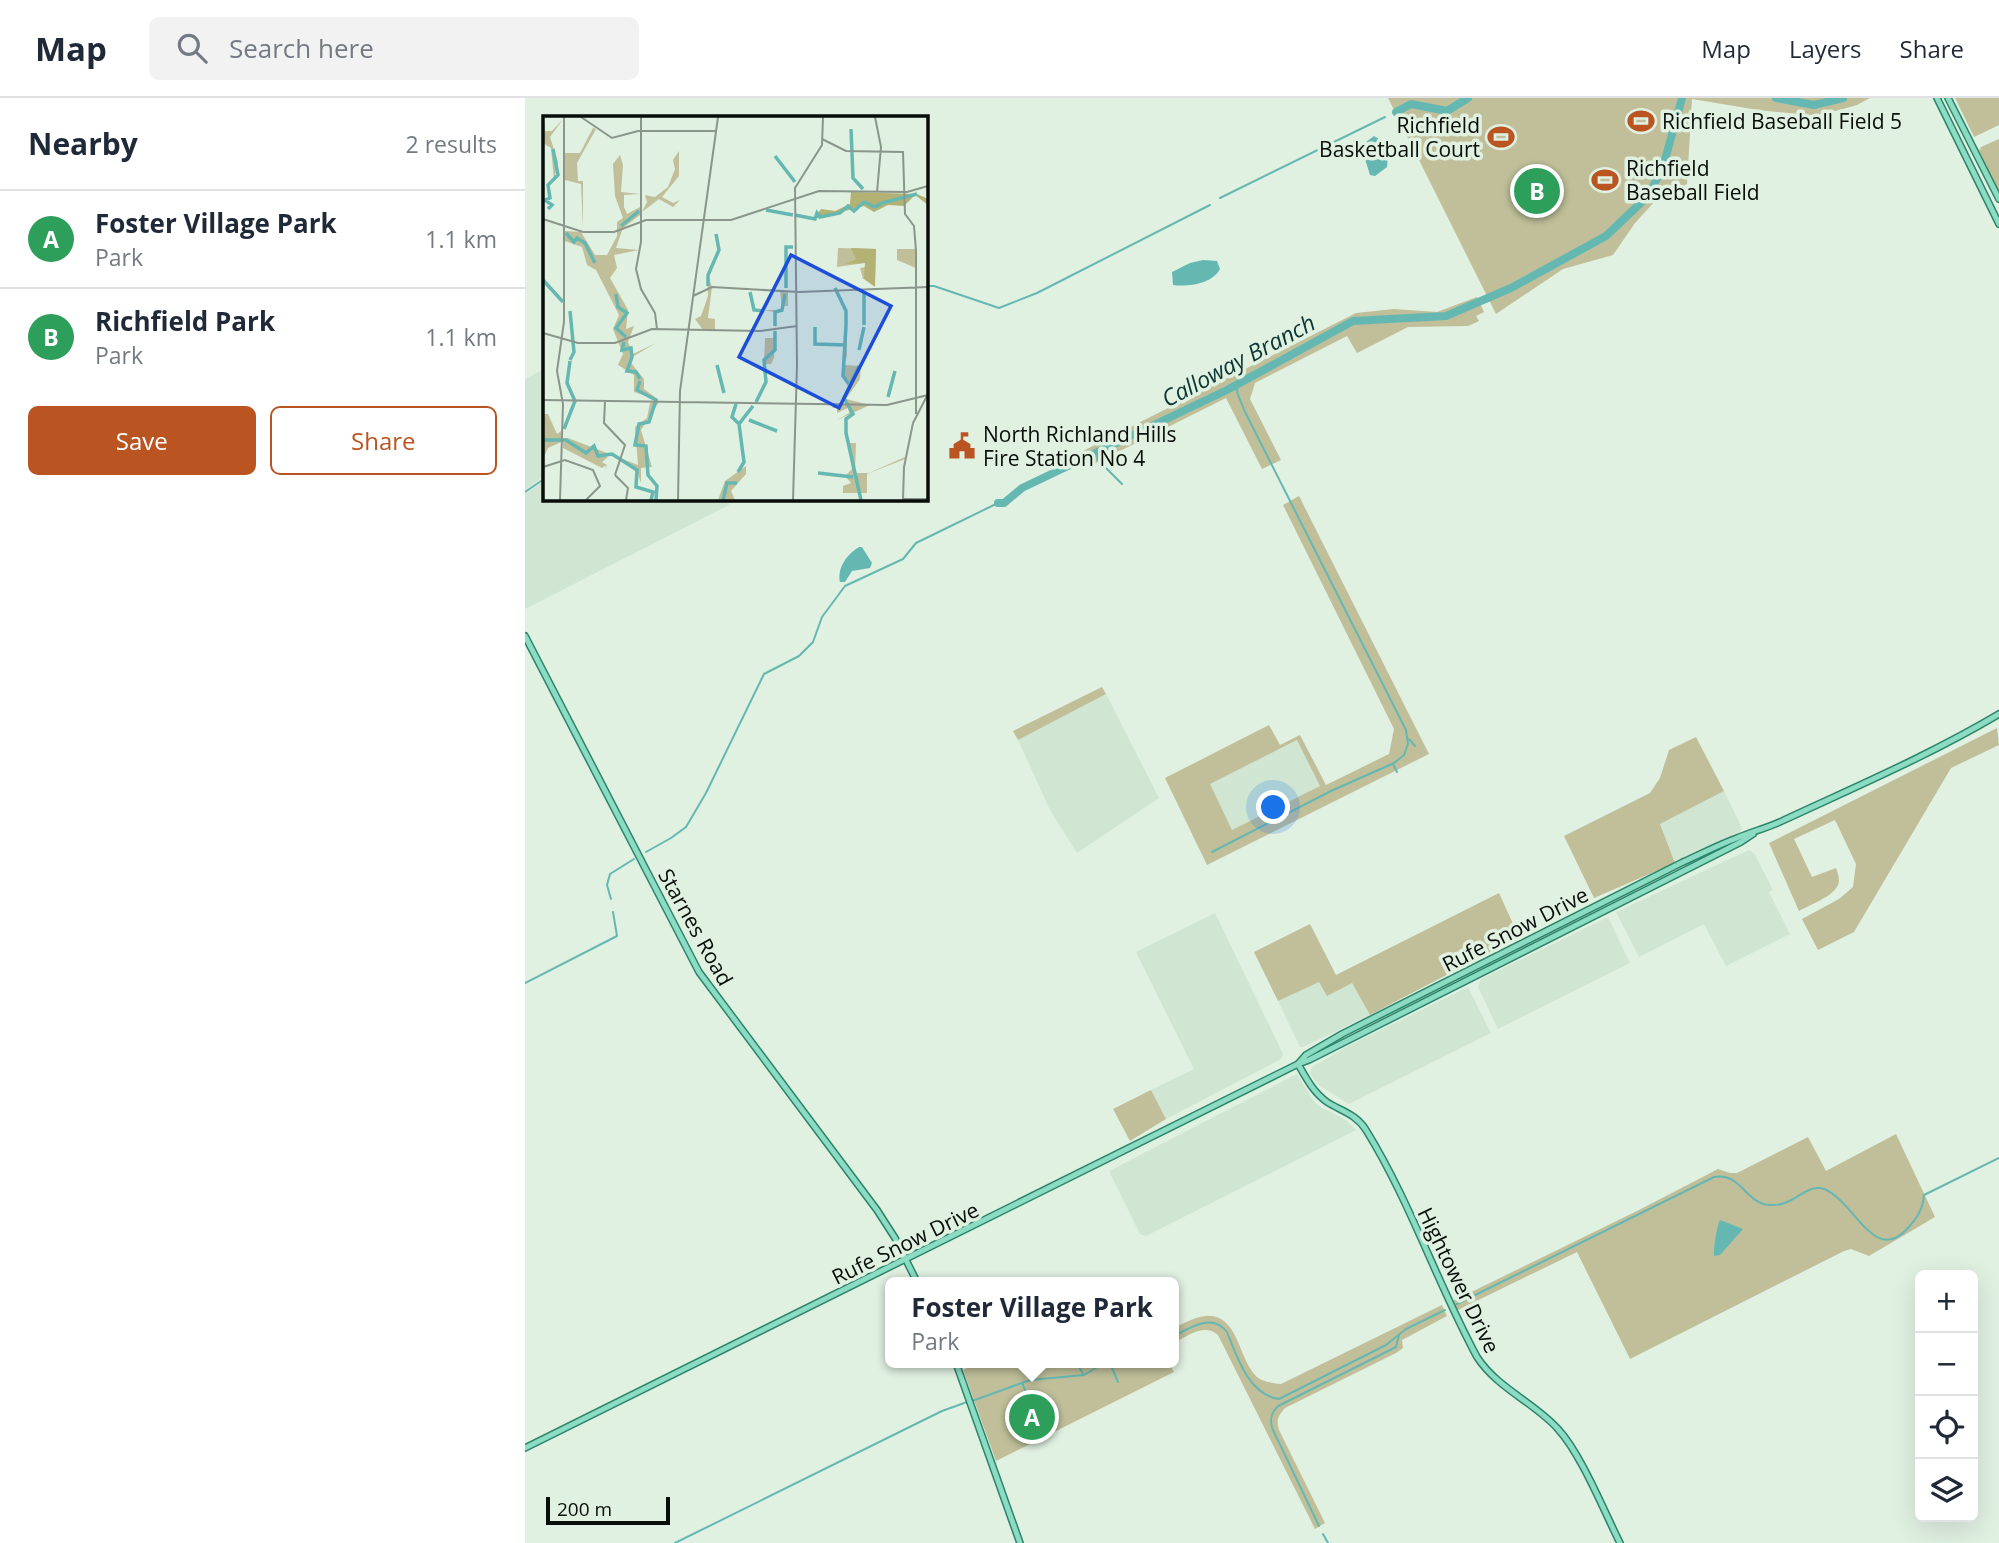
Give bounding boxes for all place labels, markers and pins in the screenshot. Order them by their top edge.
sports icon: Richfield Baseball Field 5 [1626,106,1656,136]
place label: Richfield Baseball Field 5 [1662,107,1902,135]
place label: Richfield Basketball Court [1319,111,1480,163]
sports icon: Richfield Basketball Court [1486,122,1516,152]
place label: Richfield Baseball Field [1626,154,1760,206]
pin: B [1514,165,1560,217]
sports icon: Richfield Baseball Field [1590,165,1620,195]
place label: North Richland Hills Fire Station No 4 [983,420,1177,472]
public building icon: North Richland Hills Fire Station No 4 [947,431,977,461]
pin: A [1009,1391,1055,1443]

